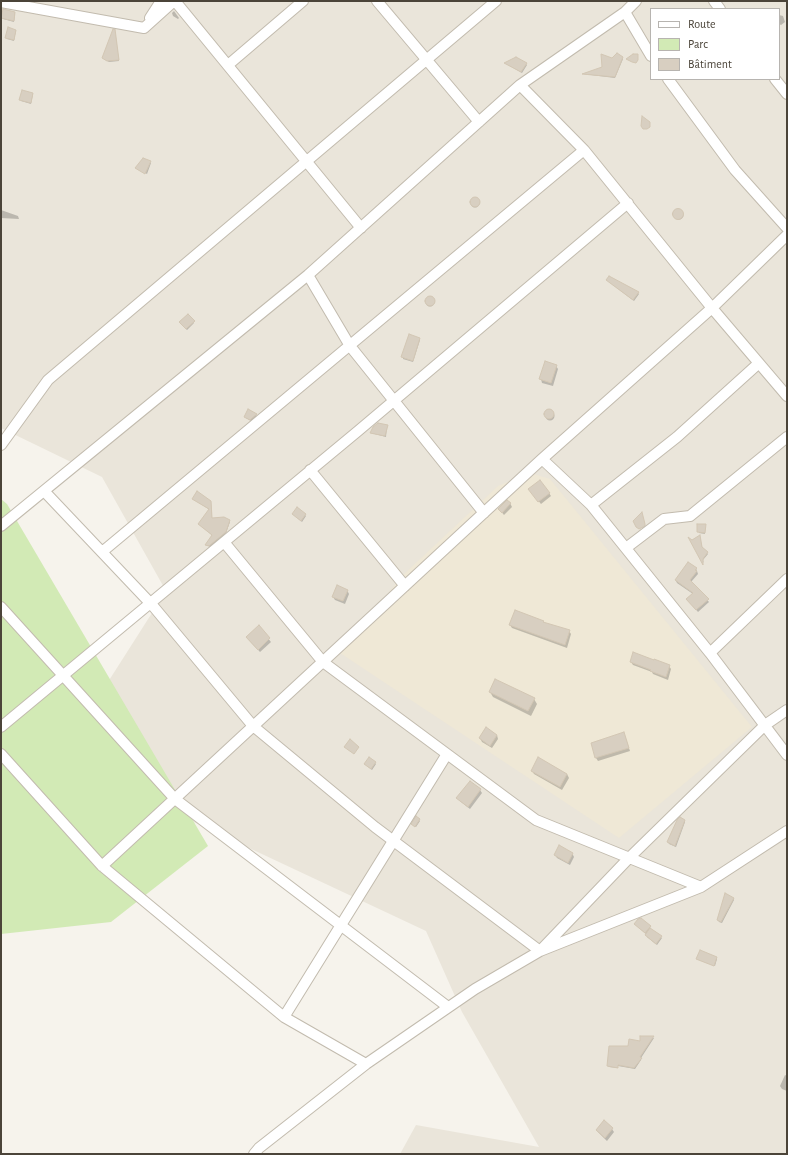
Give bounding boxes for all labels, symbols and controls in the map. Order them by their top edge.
legend [650,8,780,80]
text: Route [688,18,715,30]
text: Parc [688,38,708,50]
text: Bâtiment [688,58,732,70]

